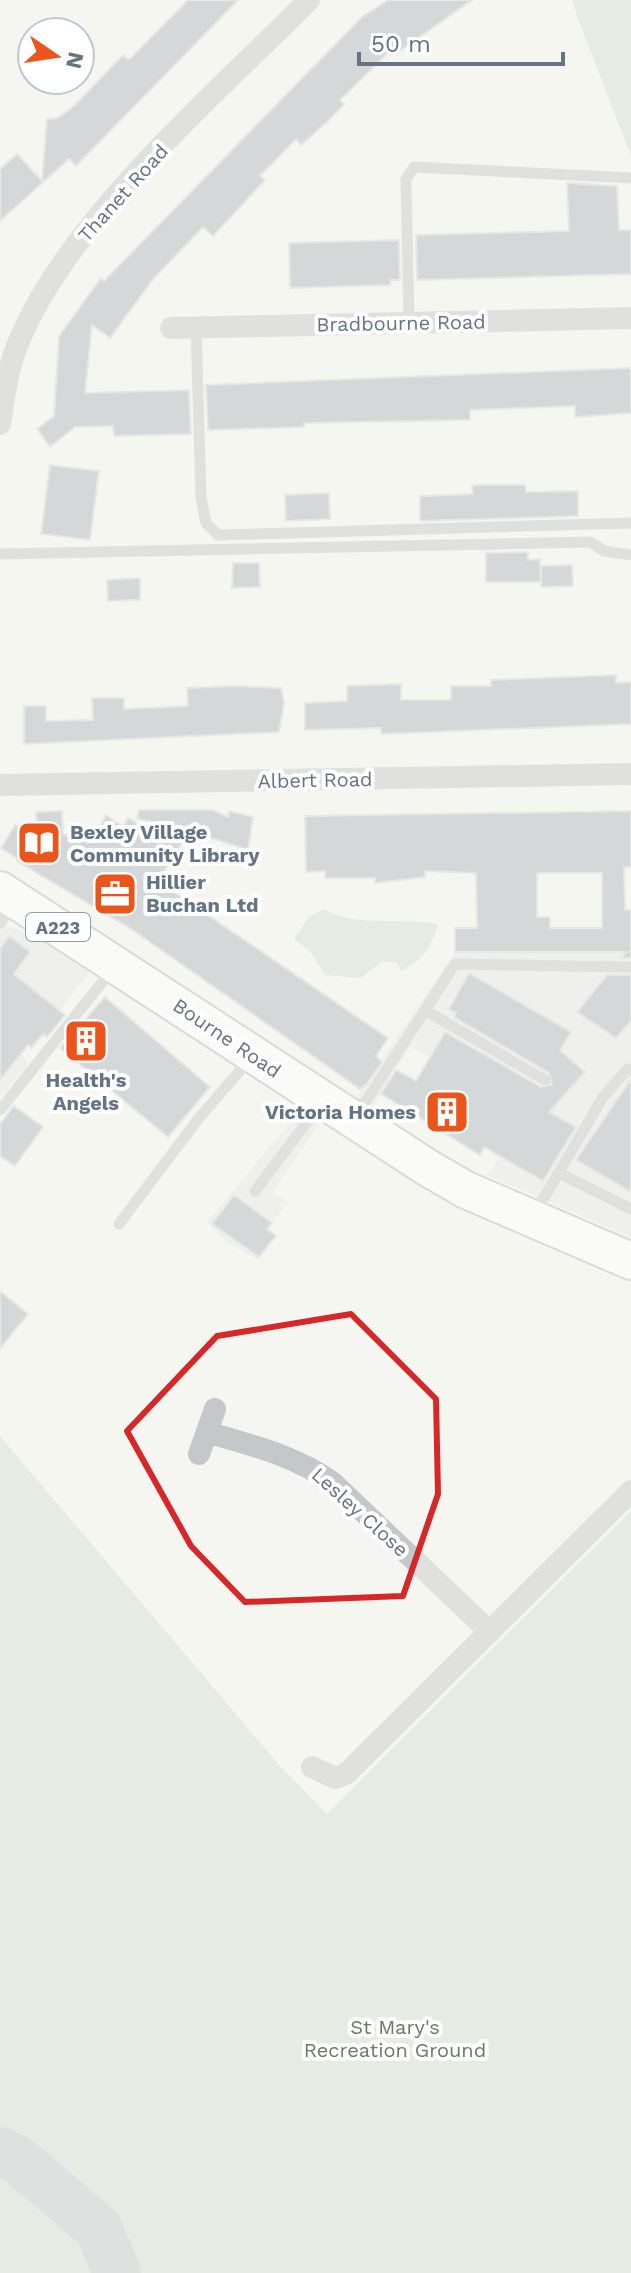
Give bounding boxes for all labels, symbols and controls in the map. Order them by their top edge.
north arrow [16,16,96,96]
scale bar [359,16,563,66]
text: 50 m [371,30,431,58]
text: N [61,50,89,71]
street label: Thanet Road [73,139,173,247]
street label: Bradbourne Road [316,310,486,336]
street label: Albert Road [257,767,373,793]
library icon: Bexley Village Community Library [15,819,63,867]
place label: Bexley Village Community Library [70,820,260,867]
office icon: Hillier Buchan Ltd [91,870,139,918]
place label: Hillier Buchan Ltd [146,870,258,917]
road number: A223 [26,913,90,941]
street label: Bourne Road [168,993,286,1083]
building icon: Health's Angels [62,1017,110,1065]
place label: Health's Angels [46,1068,127,1115]
building icon: Victoria Homes [423,1088,471,1136]
place label: Victoria Homes [265,1100,416,1124]
street label: Lesley Close [307,1462,413,1562]
park label: St Mary's Recreation Ground [304,2015,486,2062]

